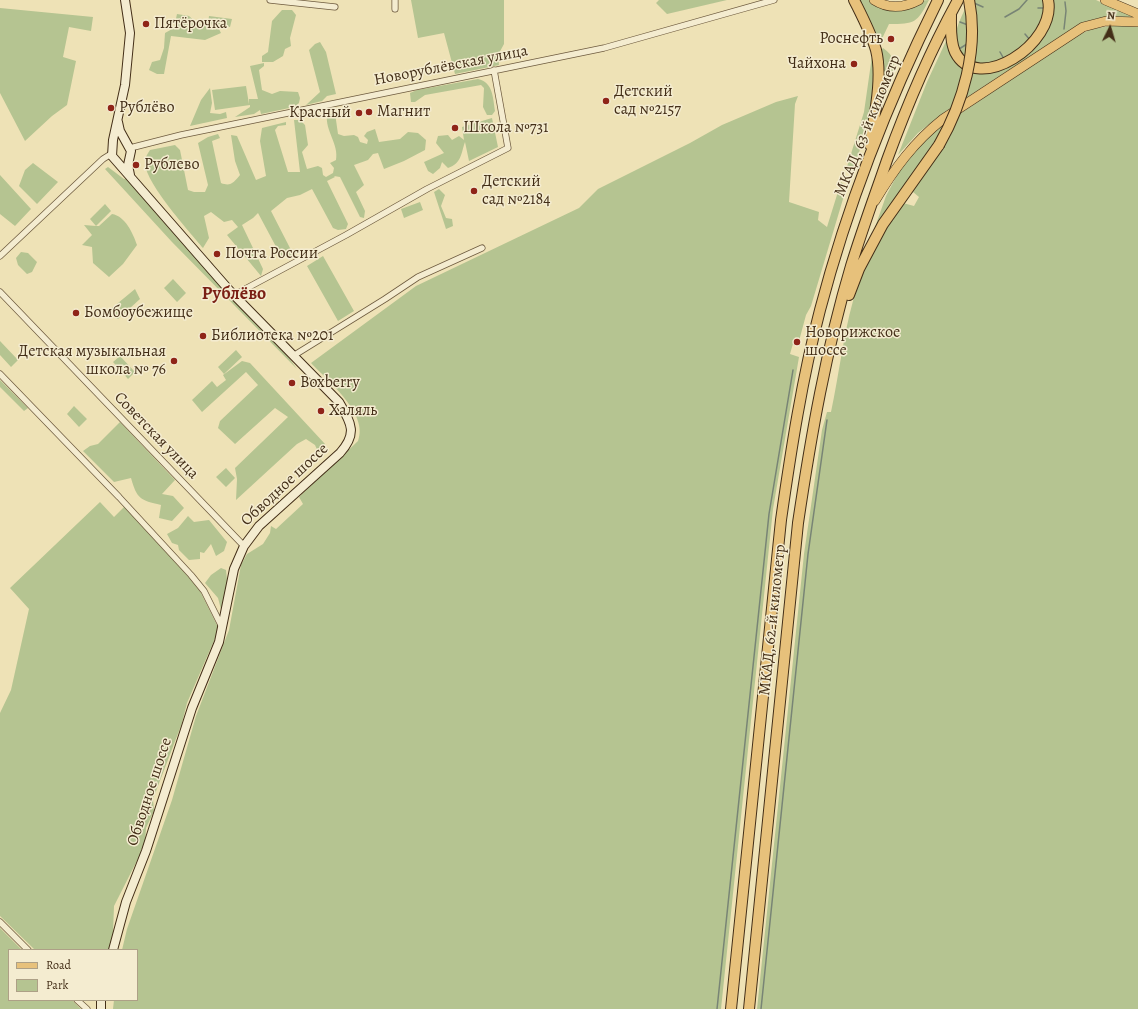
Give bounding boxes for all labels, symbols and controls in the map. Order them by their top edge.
north arrow [1090,8,1130,48]
text: N [1106,8,1116,23]
place label: Пятёрочка [154,14,227,34]
marker: Пятёрочка [141,19,151,29]
place label: Роснефть [819,29,883,49]
marker: Роснефть [886,34,896,44]
street label: Новорублёвская улица [372,42,530,90]
street label: МКАД, 63-й километр [831,52,905,200]
place label: Чайхона [788,54,846,74]
marker: Чайхона [849,59,859,69]
place label: Детский сад №2157 [614,82,681,120]
marker: Детский сад №2157 [601,96,611,106]
place label: Рублёво [119,98,175,118]
place label: Магнит [377,102,430,122]
marker: Рублёво [106,103,116,113]
place label: Красный [289,103,351,123]
marker: Магнит [364,107,374,117]
marker: Красный [354,108,364,118]
place label: Школа №731 [463,118,549,138]
marker: Школа №731 [450,123,460,133]
place label: Рублево [144,155,200,175]
marker: Рублево [131,160,141,170]
place label: Детский сад №2184 [482,172,550,210]
marker: Детский сад №2184 [469,186,479,196]
place label: Почта России [225,244,318,264]
marker: Почта России [212,249,222,259]
district label: Рублёво [202,284,266,306]
place label: Бомбоубежище [84,303,193,323]
marker: Бомбоубежище [71,308,81,318]
place label: Новорижское шоссе [805,323,900,361]
place label: Библиотека №201 [211,326,333,346]
marker: Библиотека №201 [198,331,208,341]
marker: Новорижское шоссе [792,337,802,347]
place label: Детская музыкальная школа № 76 [18,342,166,380]
marker: Детская музыкальная школа № 76 [169,356,179,366]
place label: Boxberry [300,373,360,393]
marker: Boxberry [287,378,297,388]
street label: Советская улица [110,388,202,484]
place label: Халяль [329,401,377,421]
marker: Халяль [316,406,326,416]
street label: Обводное шоссе [237,440,333,530]
street label: МКАД, 62-й километр [756,543,790,697]
street label: Обводное шоссе [123,735,177,849]
legend [8,949,138,1001]
text: Road [46,957,71,973]
text: Park [46,977,69,993]

